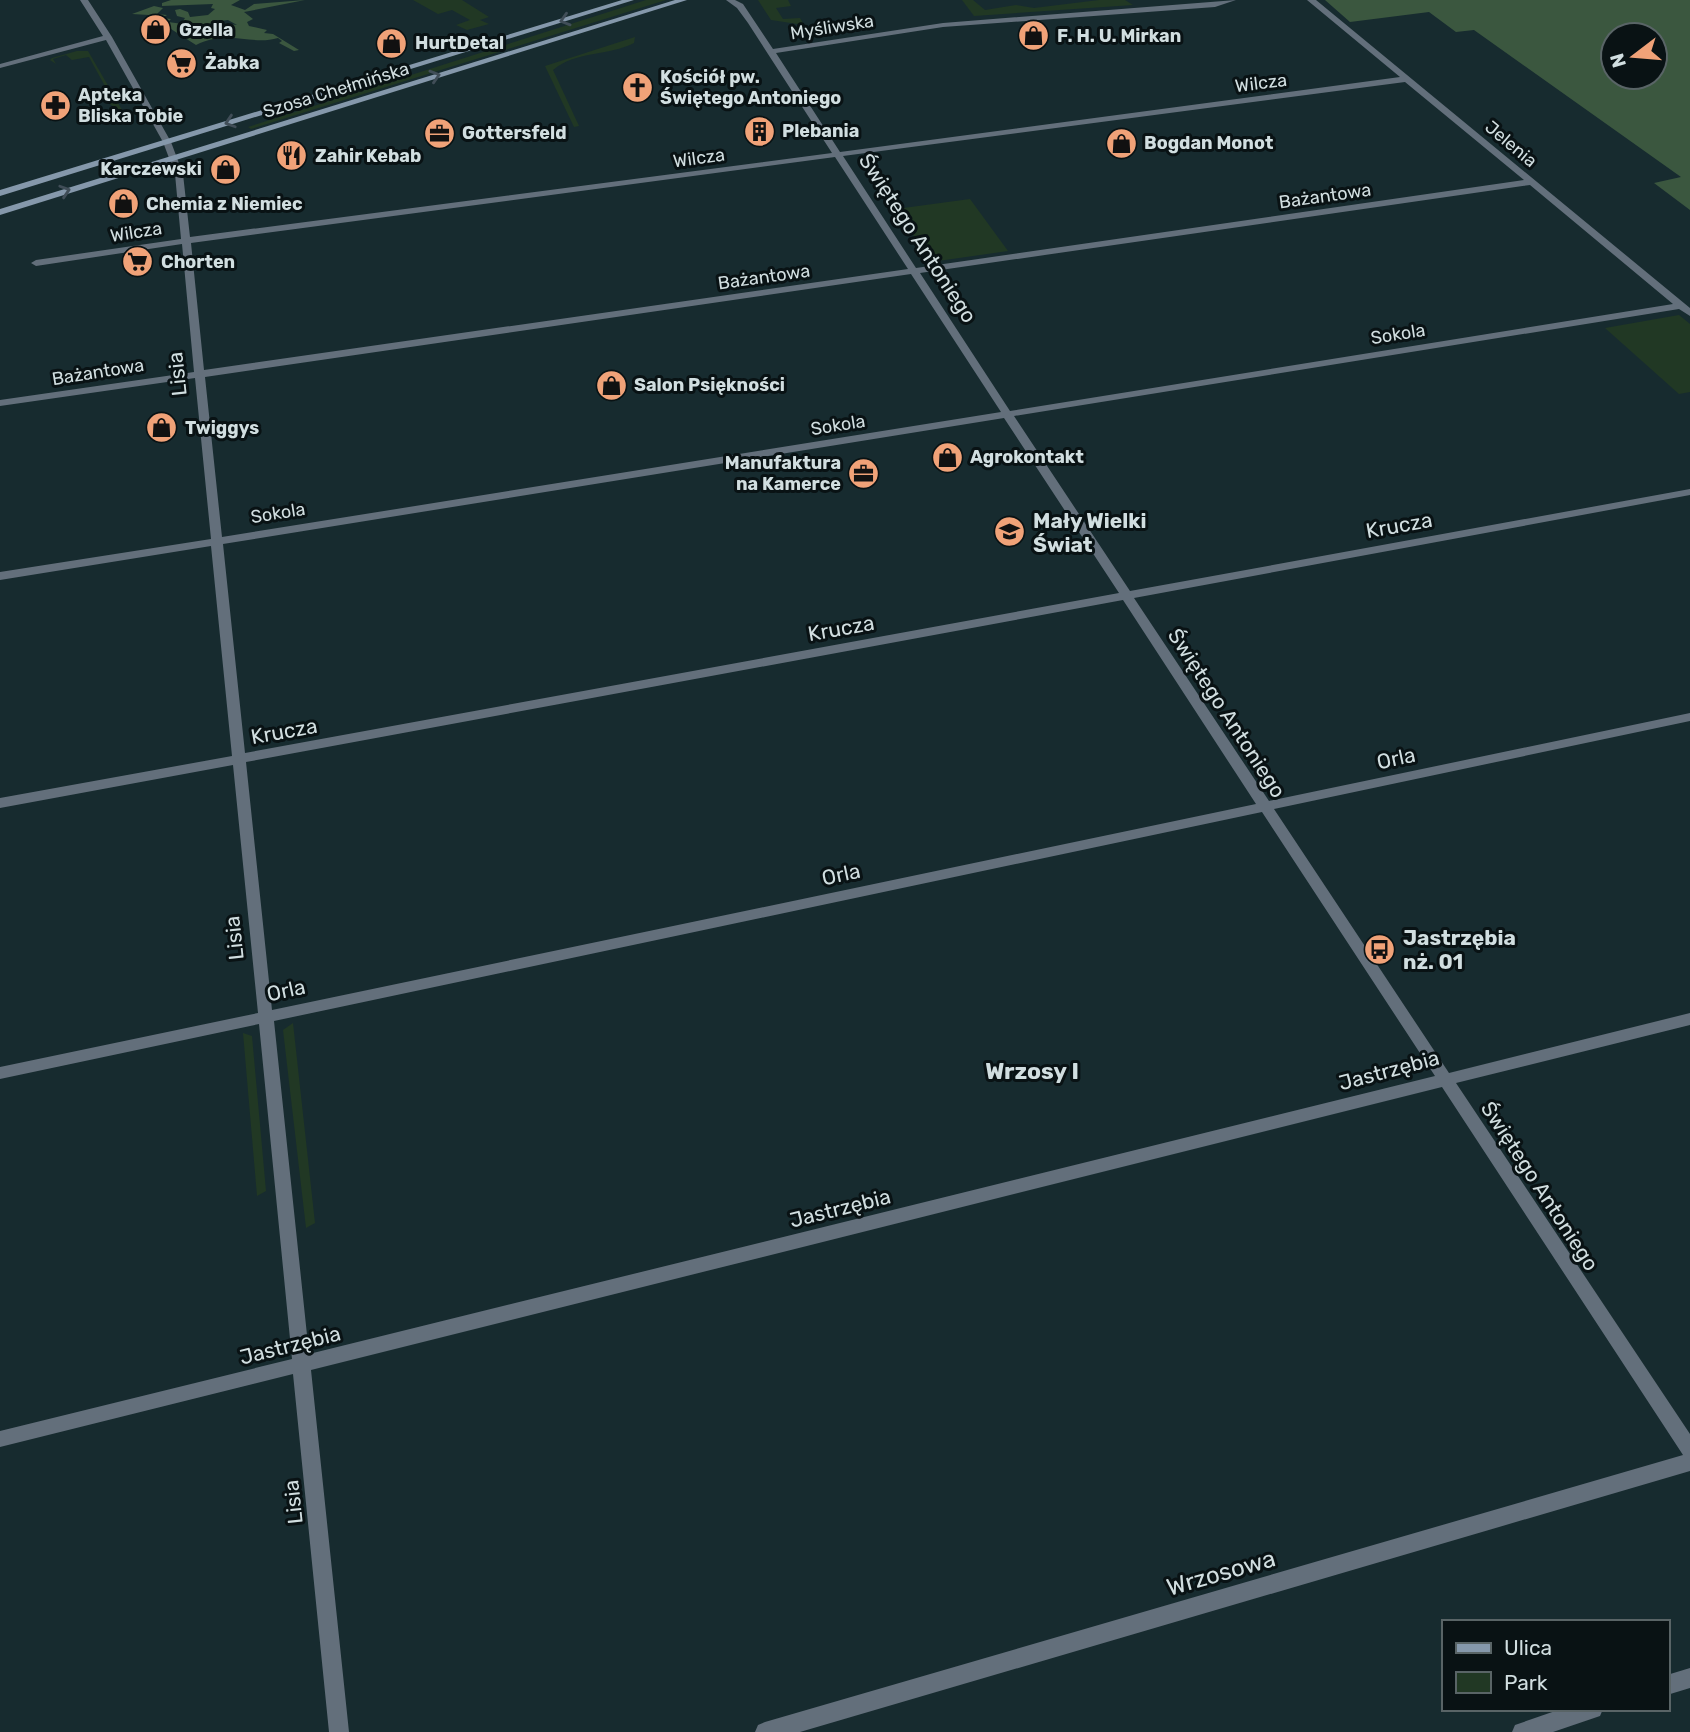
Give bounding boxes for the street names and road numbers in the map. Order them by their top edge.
street label: Myśliwska [789,10,875,44]
street label: Szosa Chełmińska [260,57,412,123]
street label: Wilcza [1234,69,1288,97]
street label: Jelenia [1481,116,1541,172]
street label: Wilcza [672,143,726,173]
street label: Świętego Antoniego [854,149,982,327]
street label: Bażantowa [1277,179,1373,213]
street label: Wilcza [109,217,163,247]
street label: Bażantowa [716,260,812,294]
street label: Sokola [1369,319,1427,349]
street label: Lisia [162,351,192,397]
street label: Bażantowa [50,354,146,390]
street label: Sokola [809,410,867,440]
street label: Sokola [249,498,307,528]
street label: Krucza [1364,507,1434,543]
street label: Krucza [806,610,876,646]
street label: Świętego Antoniego [1163,624,1291,802]
street label: Krucza [249,713,319,749]
street label: Orla [1374,742,1418,774]
street label: Orla [819,858,863,890]
street label: Lisia [219,915,249,961]
street label: Orla [264,974,308,1006]
street label: Jastrzębia [1336,1045,1442,1095]
street label: Świętego Antoniego [1476,1097,1604,1275]
street label: Jastrzębia [787,1183,893,1233]
street label: Jastrzębia [237,1320,343,1370]
street label: Lisia [278,1479,308,1525]
street label: Wrzosowa [1163,1544,1279,1602]

